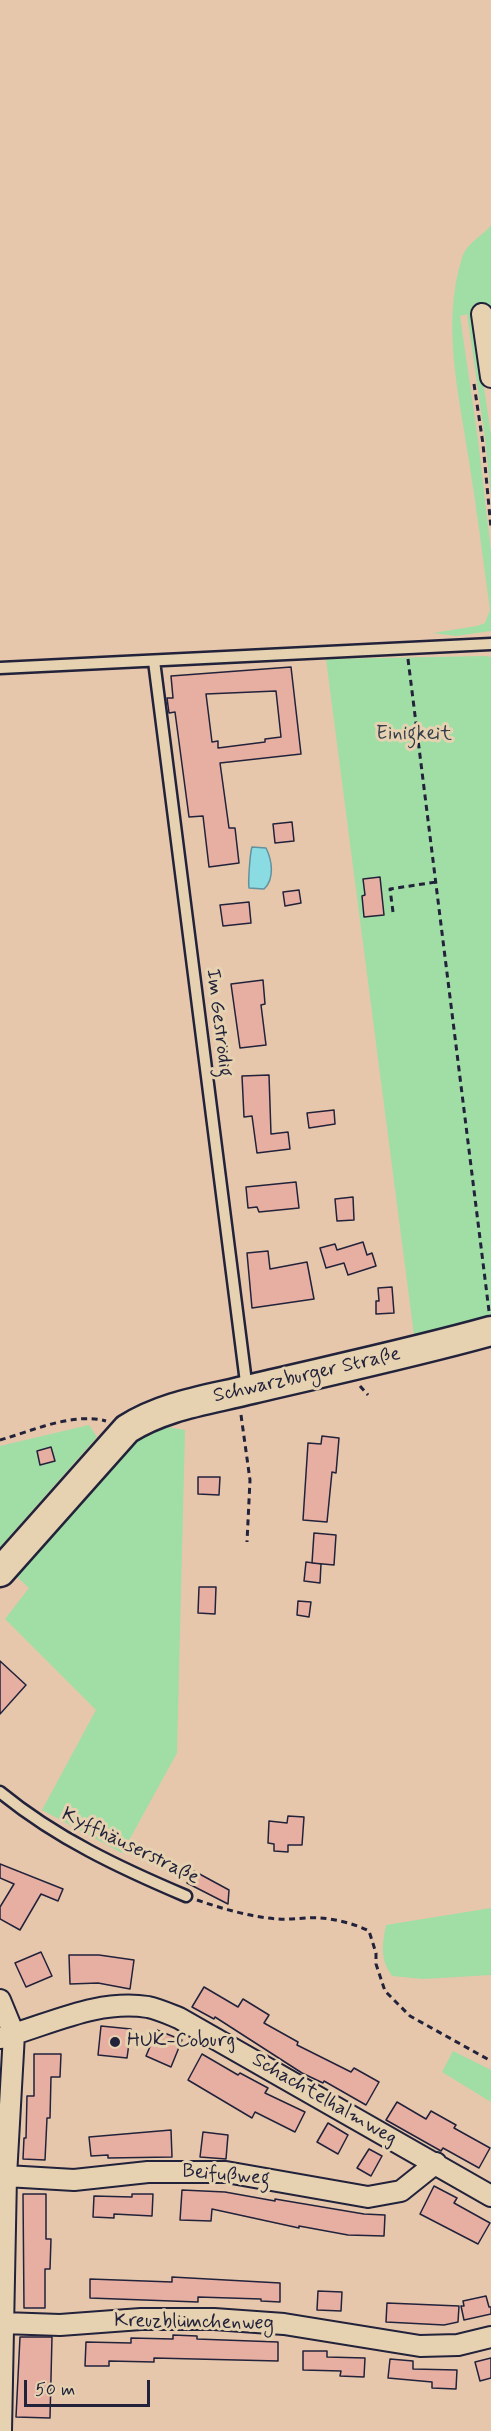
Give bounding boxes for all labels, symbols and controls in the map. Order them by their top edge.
park label: Einigkeit [376,723,452,747]
street label: Im Geströdig [199,968,237,1078]
street label: Schwarzburger Straße [211,1343,403,1409]
street label: Kyffhäuserstraße [57,1803,203,1891]
place label: HUK-Coburg [127,2030,235,2054]
marker: HUK-Coburg [108,2035,122,2049]
street label: Schachtelhalmweg [247,2049,401,2151]
street label: Beifußweg [181,2160,271,2192]
street label: Kreuzblümchenweg [114,2310,274,2336]
scale bar [27,2368,153,2406]
text: 50 m [35,2378,75,2402]

